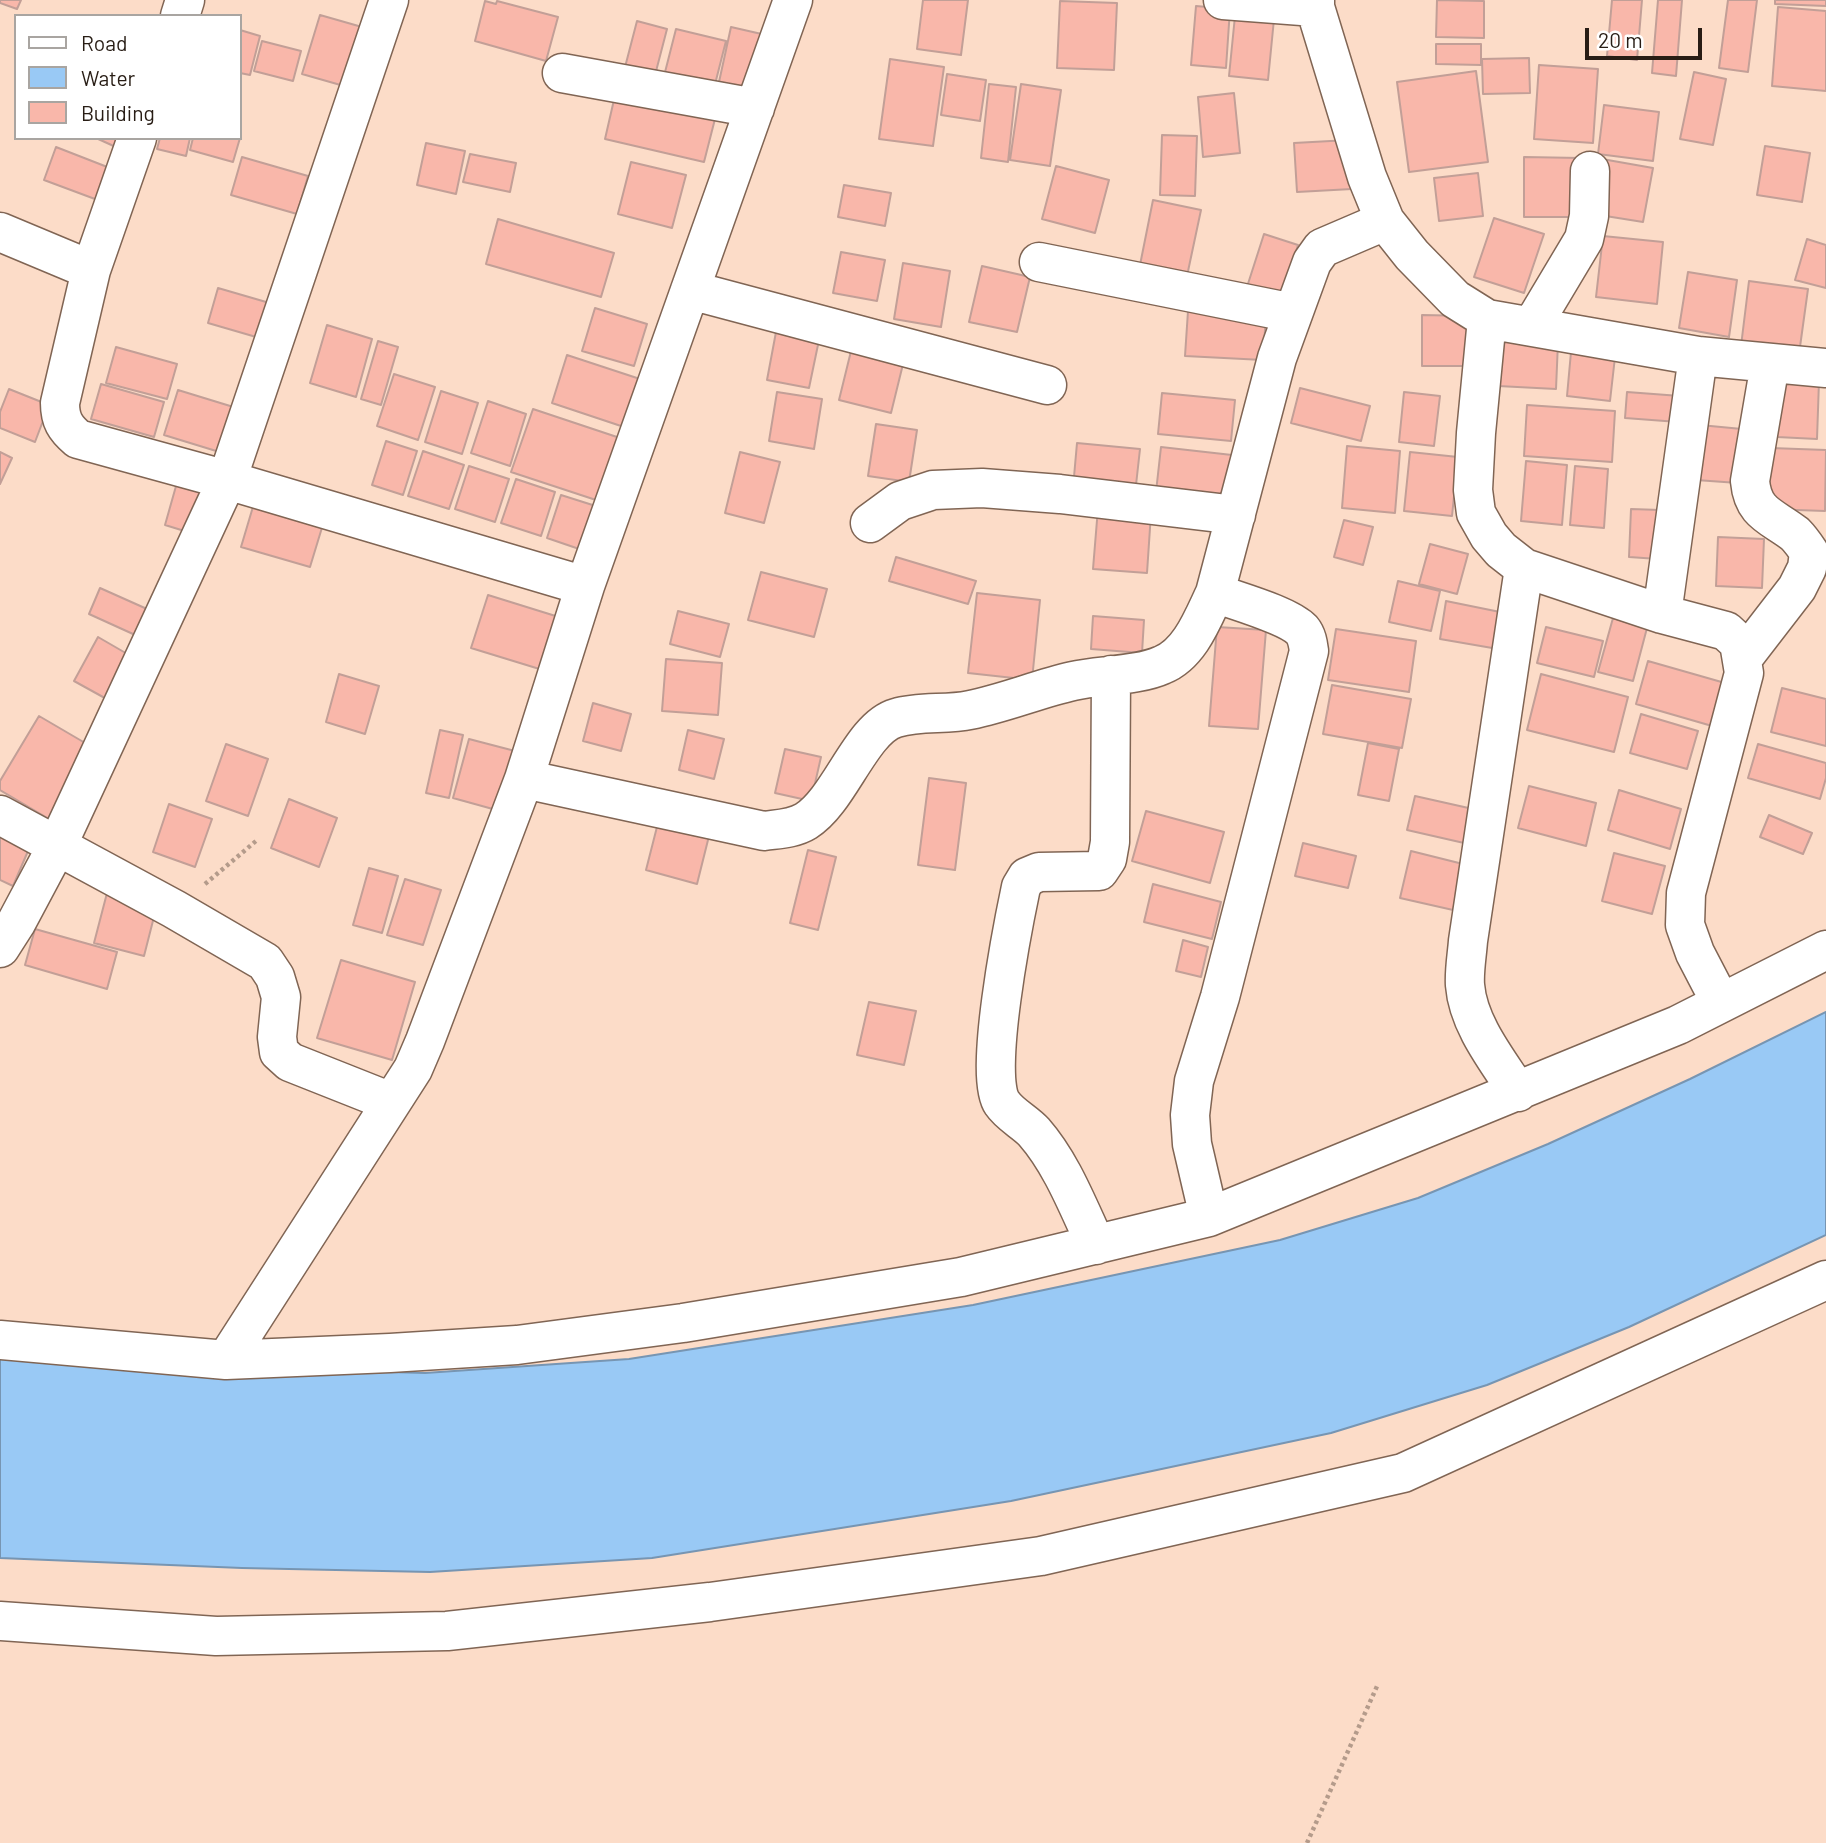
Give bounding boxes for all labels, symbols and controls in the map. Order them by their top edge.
legend [14,14,242,140]
scale bar [1588,14,1705,58]
text: 20 m [1598,27,1643,52]
text: Road [81,30,127,55]
text: Water [81,65,135,90]
text: Building [81,100,155,125]

